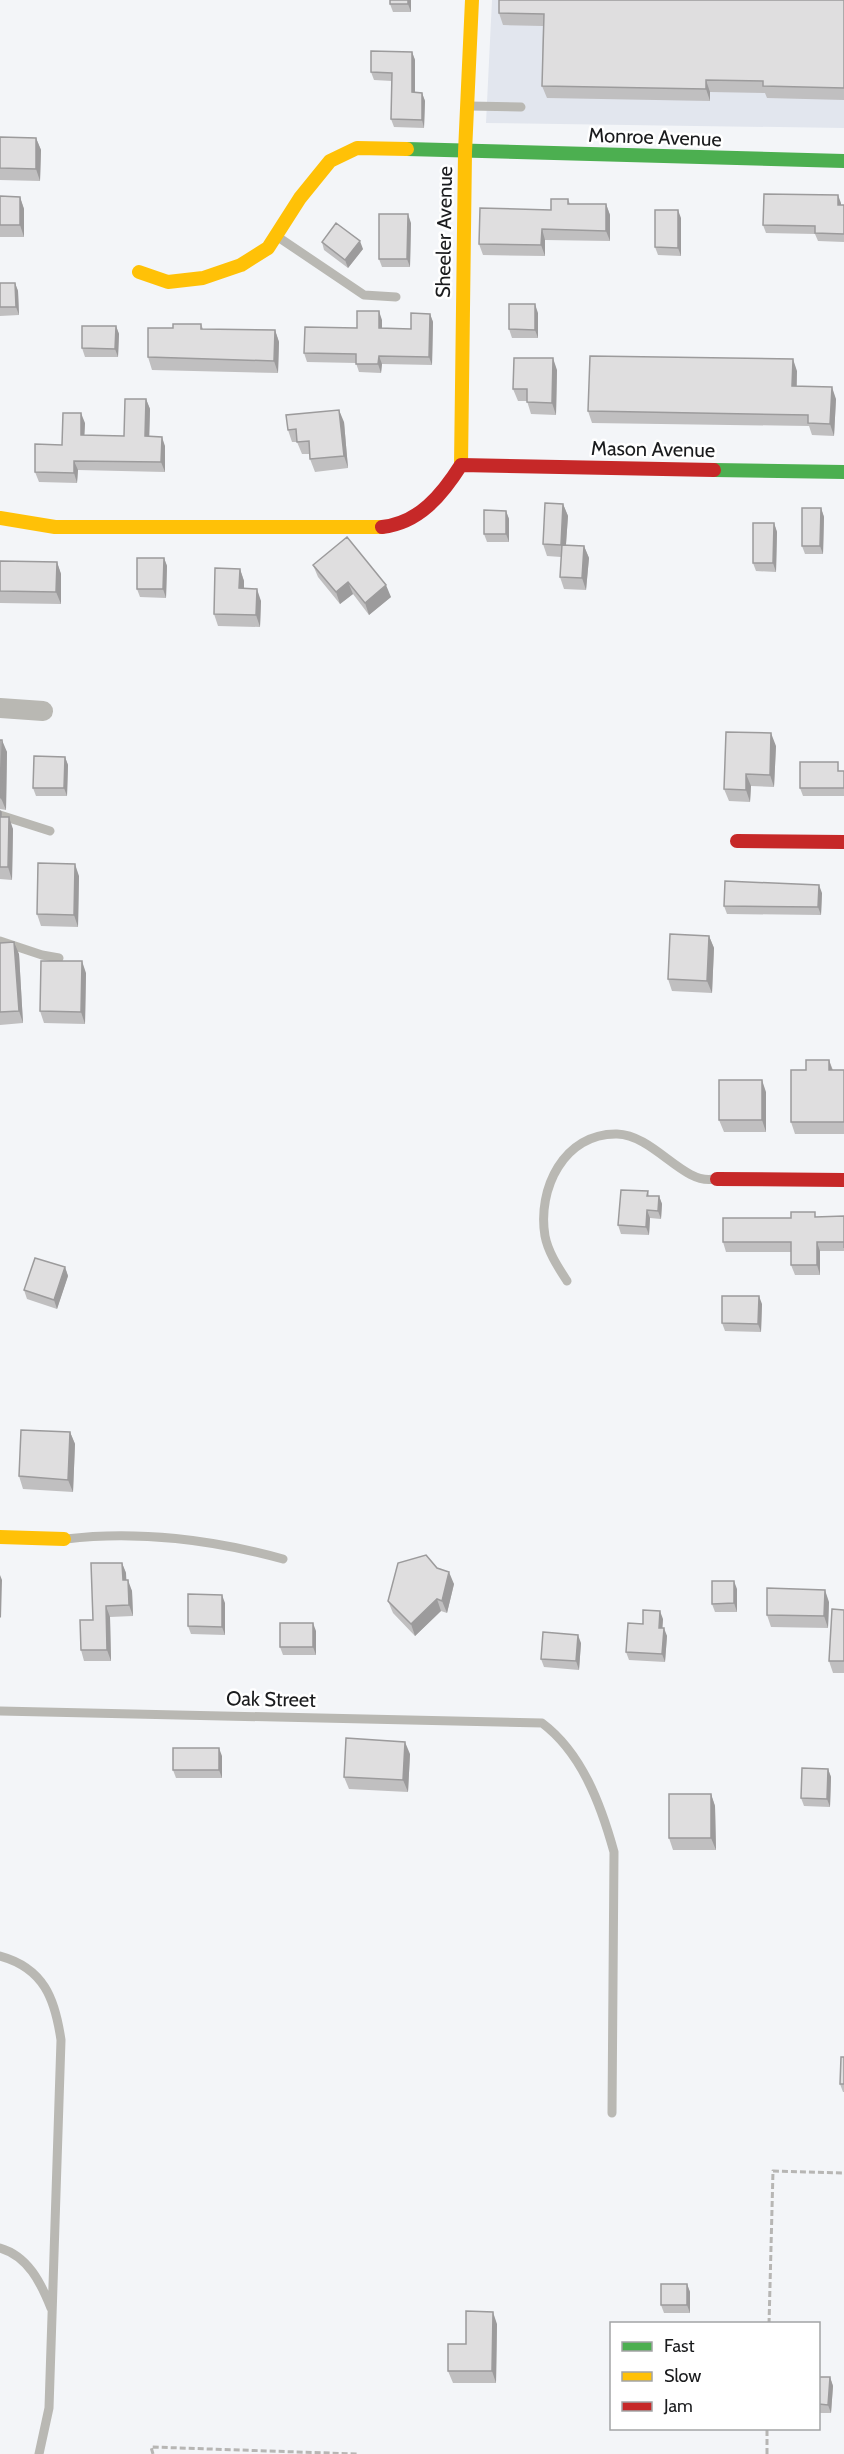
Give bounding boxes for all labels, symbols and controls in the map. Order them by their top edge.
street label: Monroe Avenue [588,123,722,151]
street label: Sheeler Avenue [431,166,457,298]
street label: Mason Avenue [591,436,715,462]
street label: Oak Street [226,1686,316,1712]
legend [610,2322,820,2430]
text: Fast [664,2335,695,2357]
text: Slow [664,2365,701,2387]
text: Jam [663,2395,693,2417]

